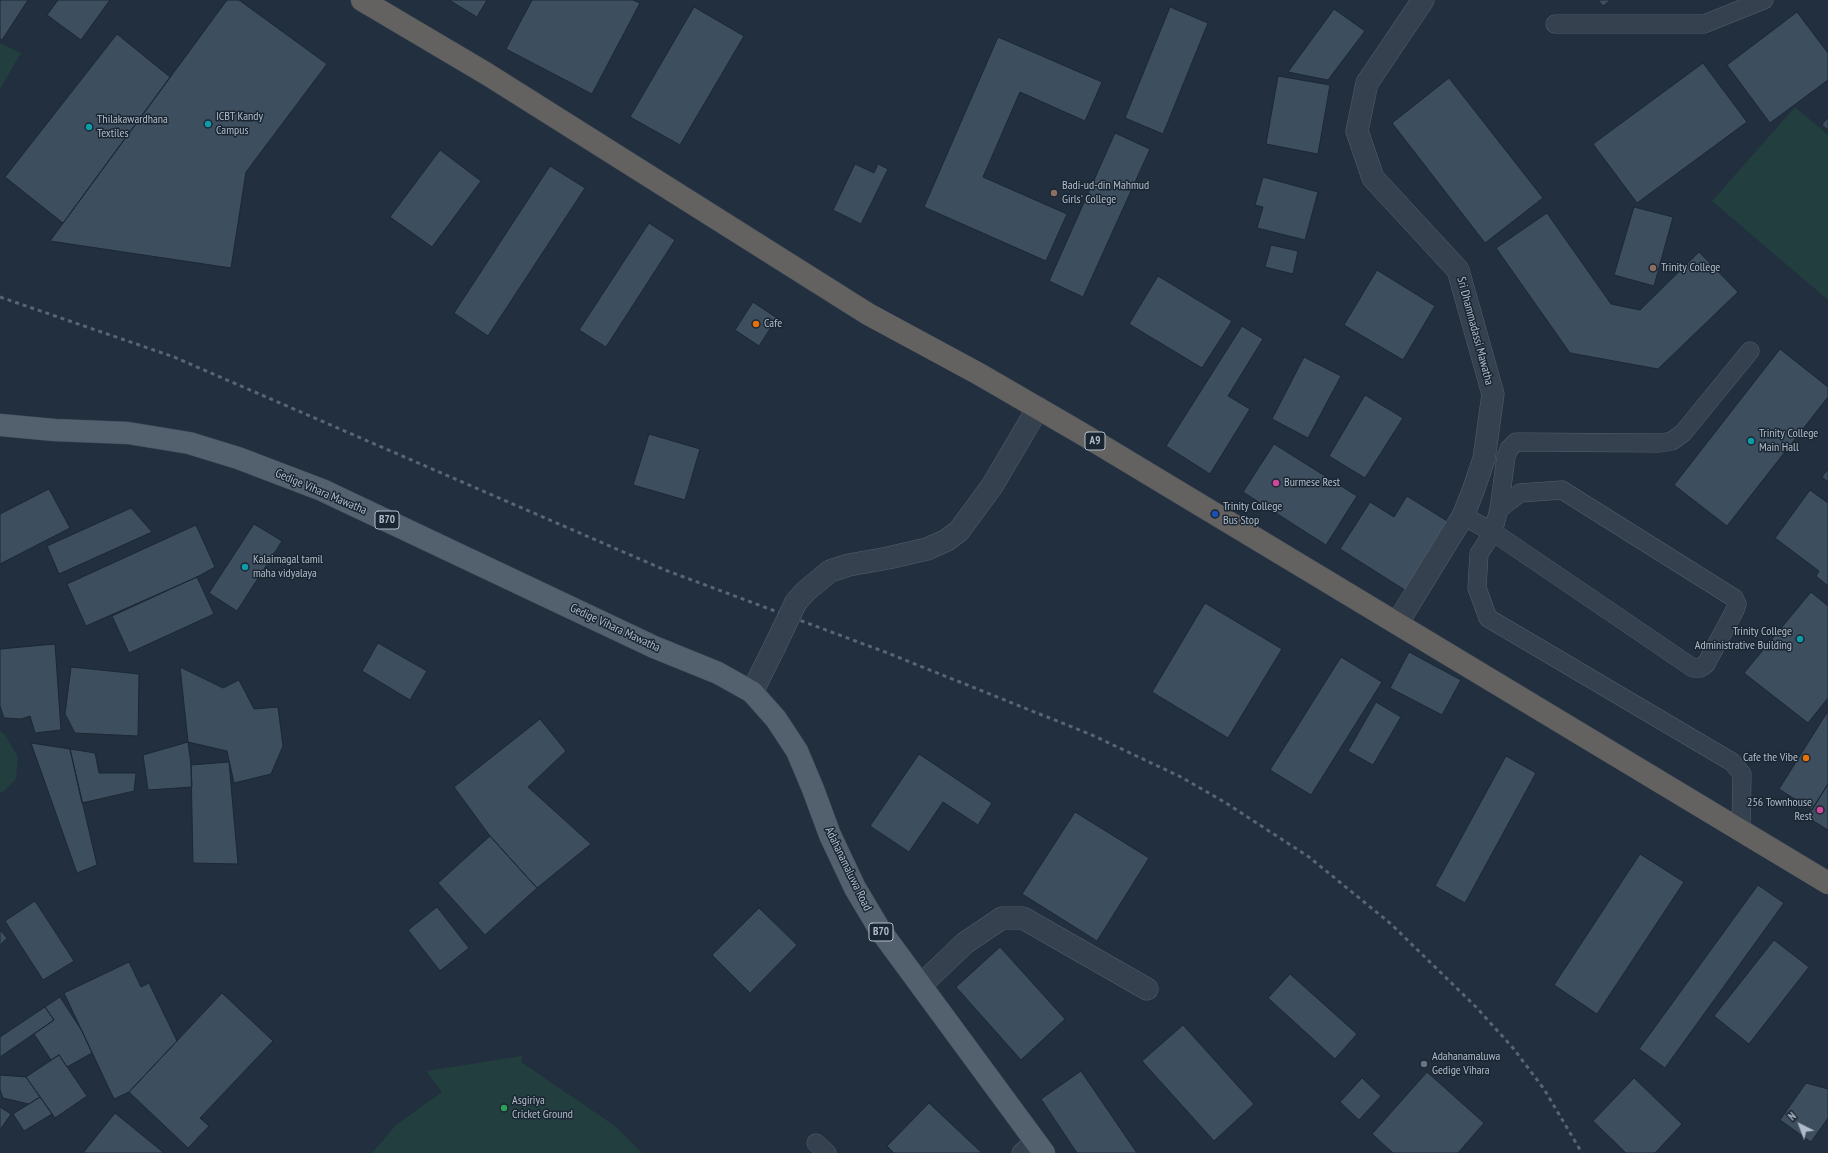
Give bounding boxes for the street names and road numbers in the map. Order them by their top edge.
street label: Sri Dhammadassi Mawatha [1454,275,1496,387]
road number: A9 [1085,432,1105,450]
street label: Gedige Vihara Mawatha [273,466,369,518]
road number: B70 [375,511,399,529]
street label: Gedige Vihara Mawatha [568,601,662,655]
street label: Adahanamaluwa Road [822,825,874,913]
road number: B70 [869,923,893,941]

